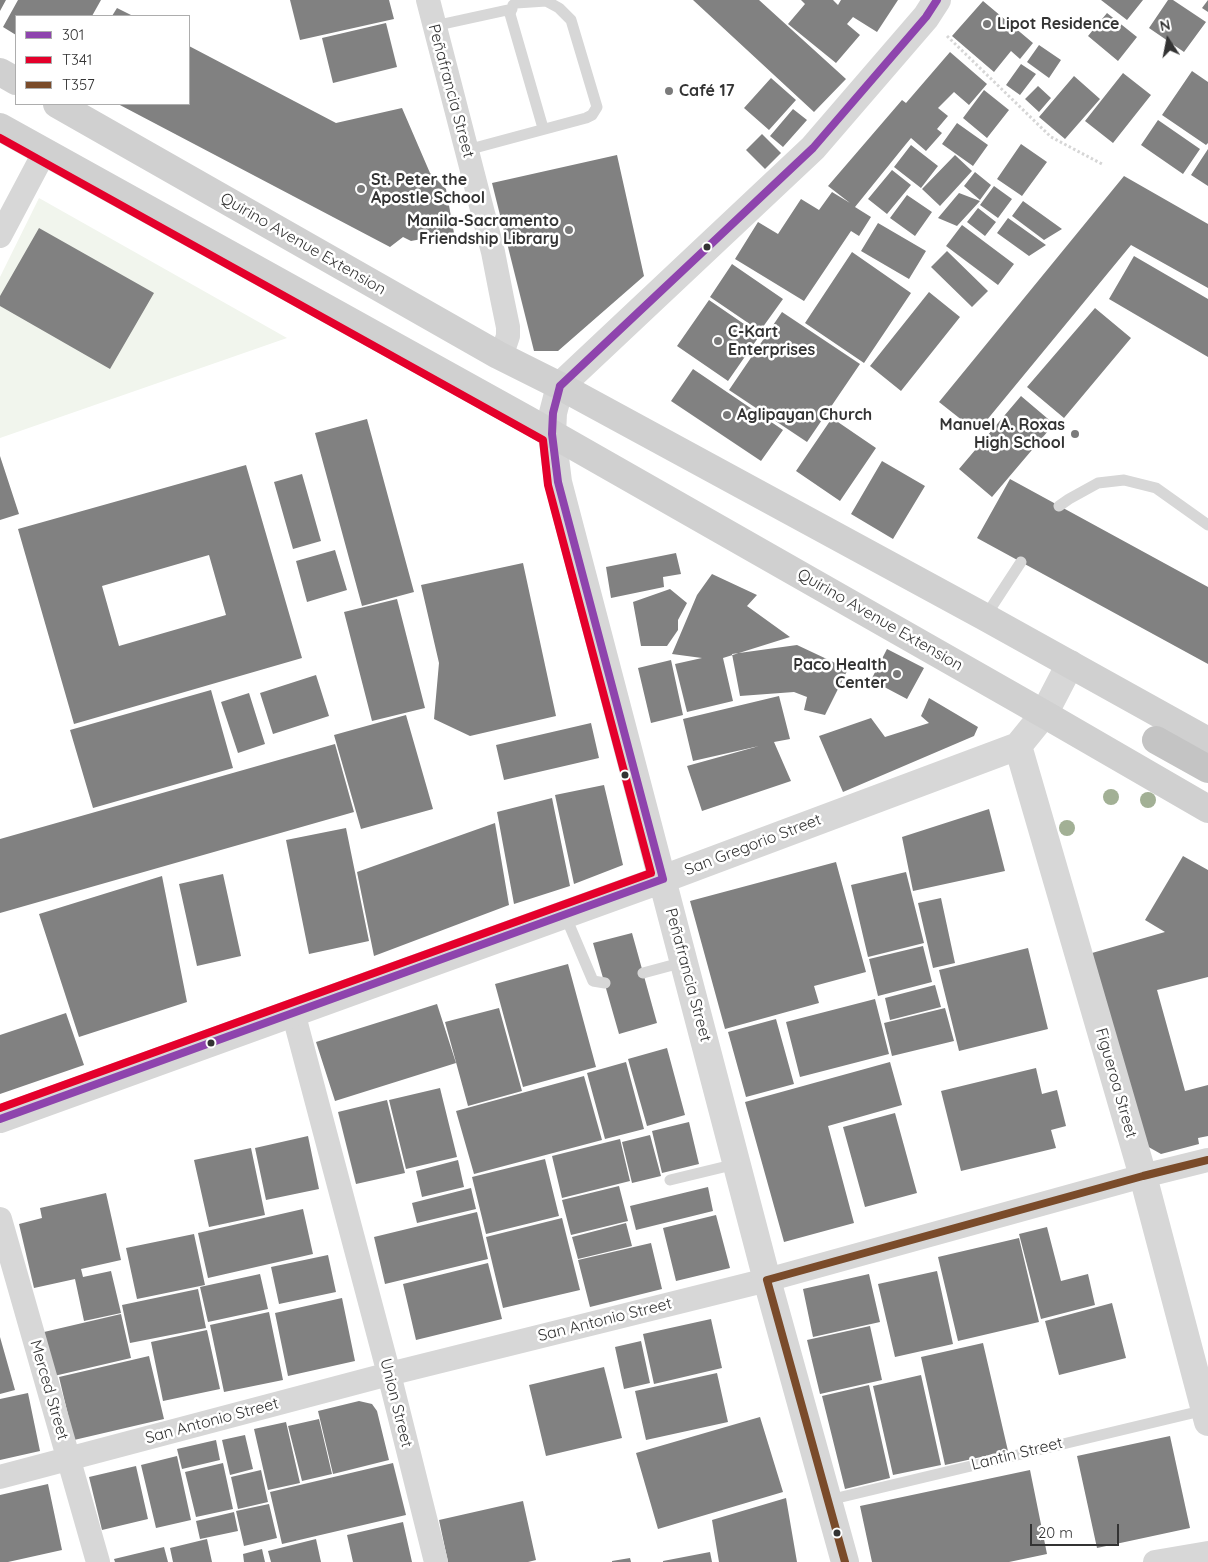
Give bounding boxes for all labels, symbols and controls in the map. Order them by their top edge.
place label: Lipot Residence [997,14,1119,34]
legend [15,15,190,105]
north arrow [1143,15,1193,65]
text: N [1158,15,1172,35]
marker: Lipot Residence [981,18,993,30]
street label: Peñafrancia Street [424,22,478,160]
text: 301 [62,25,84,44]
text: T341 [62,50,92,69]
text: T357 [62,75,95,94]
place label: Café 17 [679,81,735,101]
marker: Café 17 [663,85,675,97]
place label: St. Peter the Apostle School [371,170,485,208]
marker: St. Peter the Apostle School [355,183,367,195]
street label: Quirino Avenue Extension [217,189,389,299]
place label: Manila-Sacramento Friendship Library [407,211,559,249]
marker: Manila-Sacramento Friendship Library [563,224,575,236]
unlabelled marker [702,242,712,252]
place label: C-Kart Enterprises [728,322,815,360]
marker: C-Kart Enterprises [712,335,724,347]
place label: Aglipayan Church [737,405,872,425]
marker: Aglipayan Church [721,409,733,421]
place label: Manuel A. Roxas High School [940,415,1065,453]
marker: Manuel A. Roxas High School [1069,428,1081,440]
street label: Quirino Avenue Extension [794,565,966,675]
place label: Paco Health Center [793,655,887,693]
marker: Paco Health Center [891,668,903,680]
unlabelled marker [620,770,630,780]
street label: San Gregorio Street [682,810,824,880]
street label: Peñafrancia Street [661,906,715,1044]
street label: Figueroa Street [1091,1026,1141,1140]
unlabelled marker [206,1038,216,1048]
street label: San Antonio Street [536,1294,674,1346]
street label: Merced Street [26,1338,72,1442]
street label: Union Street [376,1356,416,1450]
street label: San Antonio Street [143,1394,281,1448]
street label: Lantin Street [969,1433,1065,1475]
scale bar [1033,1514,1122,1546]
text: 20 m [1038,1523,1073,1542]
unlabelled marker [832,1528,842,1538]

